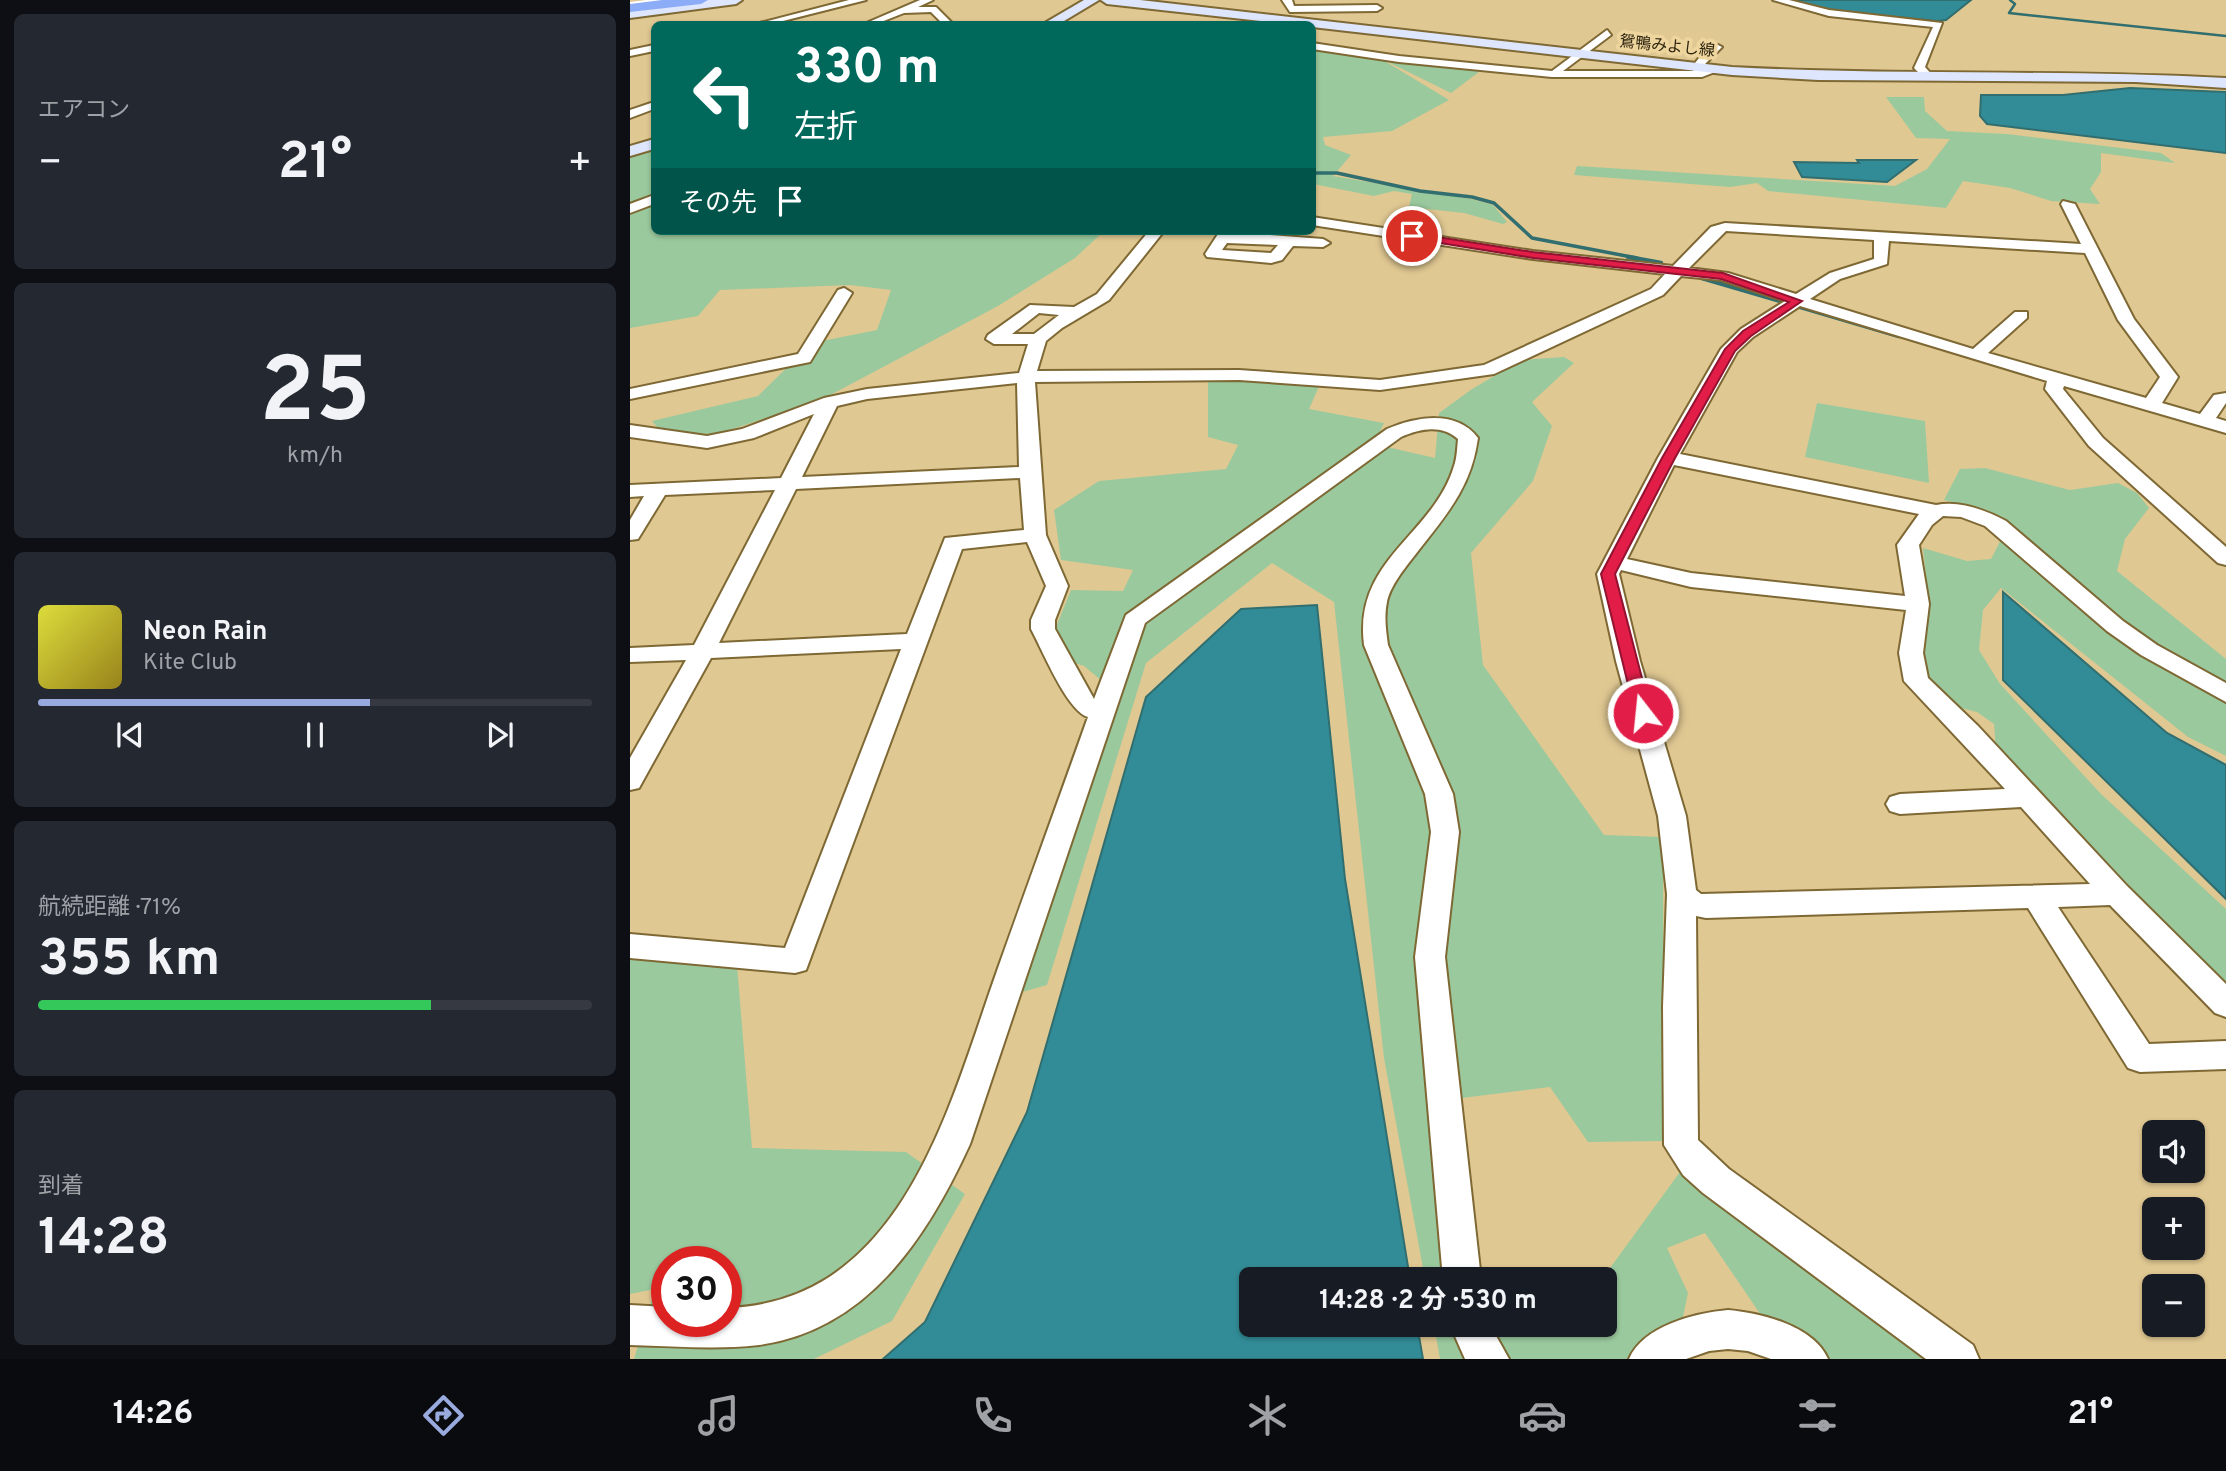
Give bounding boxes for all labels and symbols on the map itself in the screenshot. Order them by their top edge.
street label: 鴛鴨みよし線 [1618,32,1716,62]
pin [1382,206,1442,266]
position arrow [1606,676,1680,750]
speed limit sign: 30 [651,1246,742,1337]

